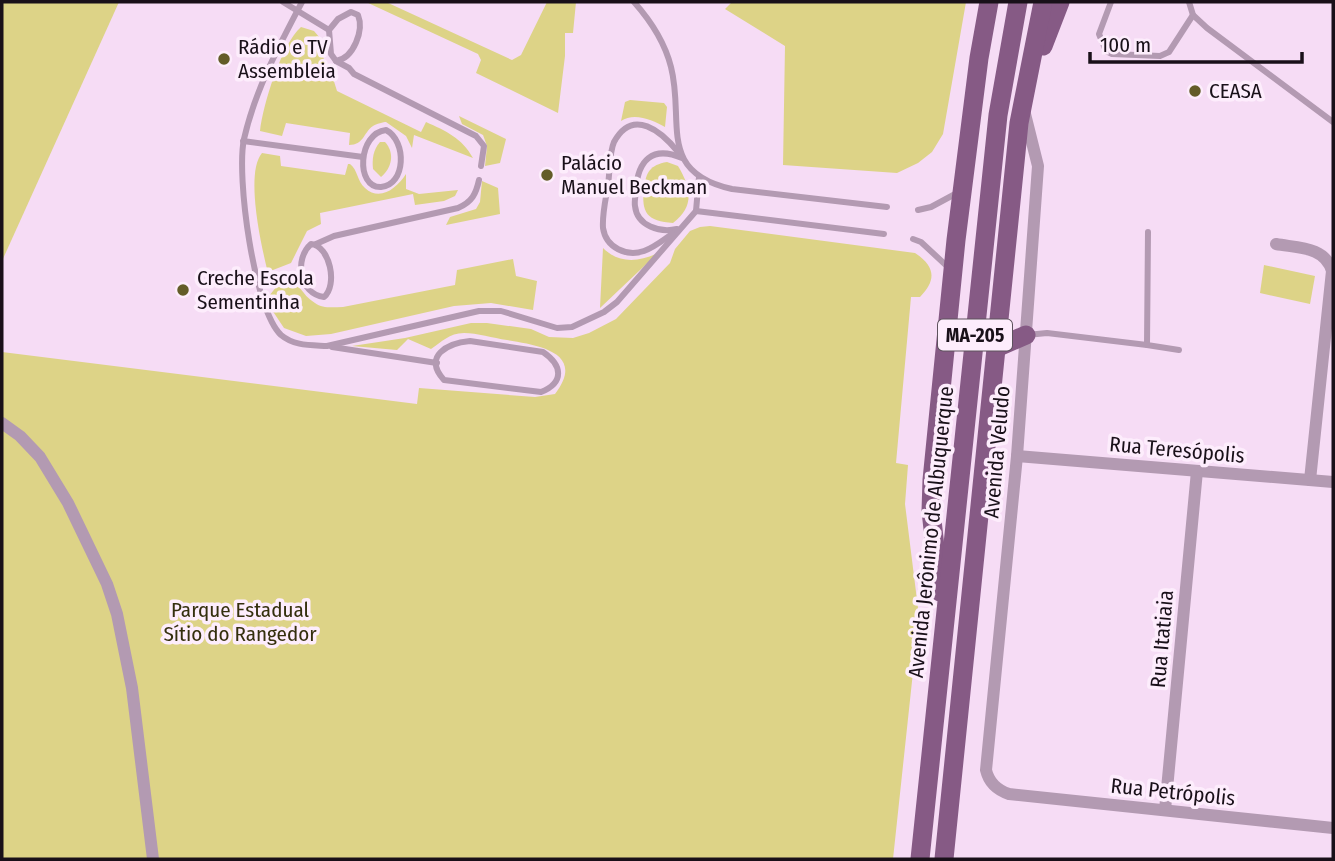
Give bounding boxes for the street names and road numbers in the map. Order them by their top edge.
road number: MA-205 [938,320,1012,350]
street label: Avenida Jerônimo de Albuquerque [903,385,959,679]
street label: Avenida Veludo [978,385,1016,519]
street label: Rua Teresópolis [1108,431,1246,469]
street label: Rua Itatiaia [1145,589,1179,689]
street label: Rua Petrópolis [1109,773,1237,811]

